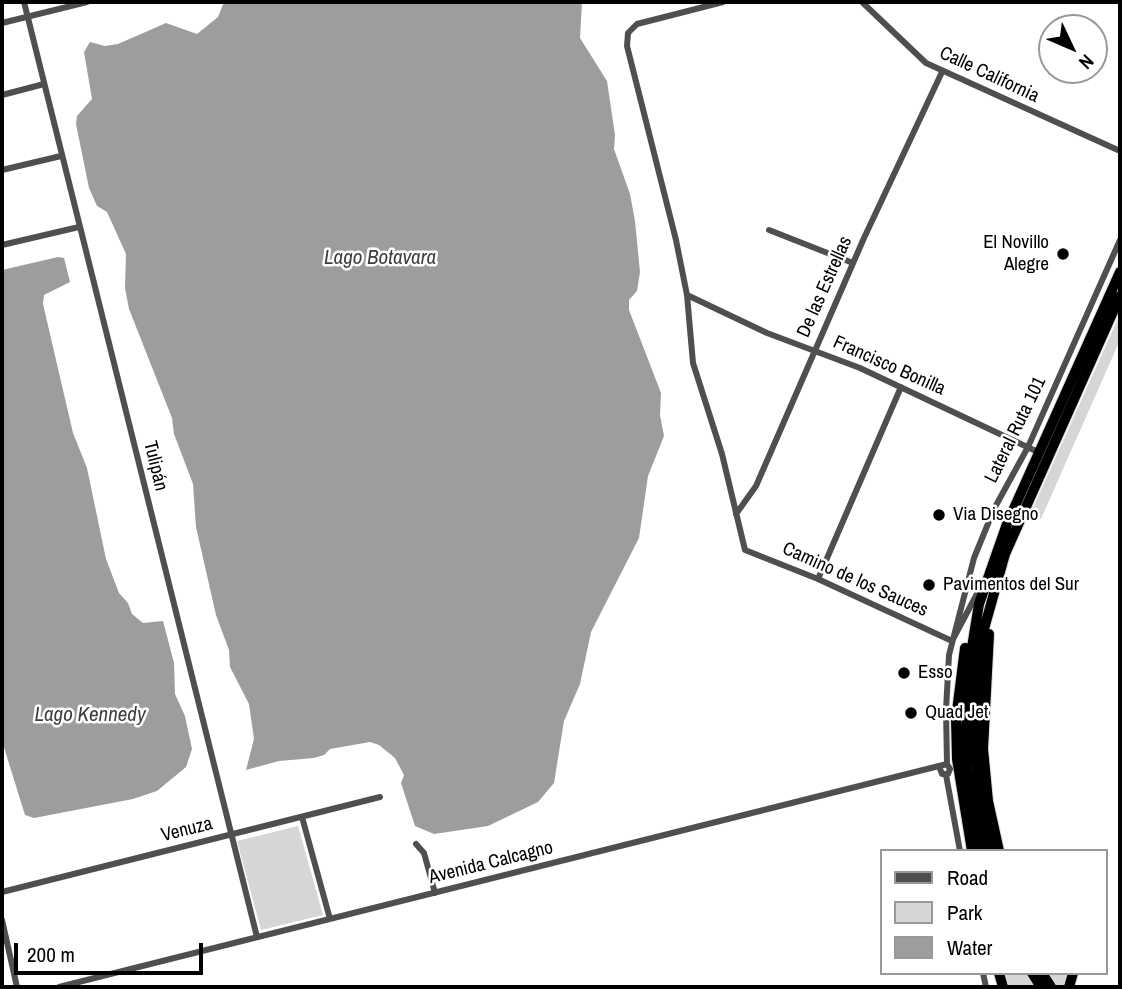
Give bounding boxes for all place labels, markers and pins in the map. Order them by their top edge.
place label: El Novillo Alegre [983,232,1049,276]
marker: El Novillo Alegre [1055,246,1071,262]
place label: Via Disegno [953,504,1038,526]
marker: Via Disegno [931,507,947,523]
place label: Pavimentos del Sur [943,574,1079,596]
marker: Pavimentos del Sur [921,577,937,593]
place label: Esso [918,662,953,684]
marker: Esso [896,665,912,681]
place label: Quad Jet [925,702,988,724]
marker: Quad Jet [903,705,919,721]

